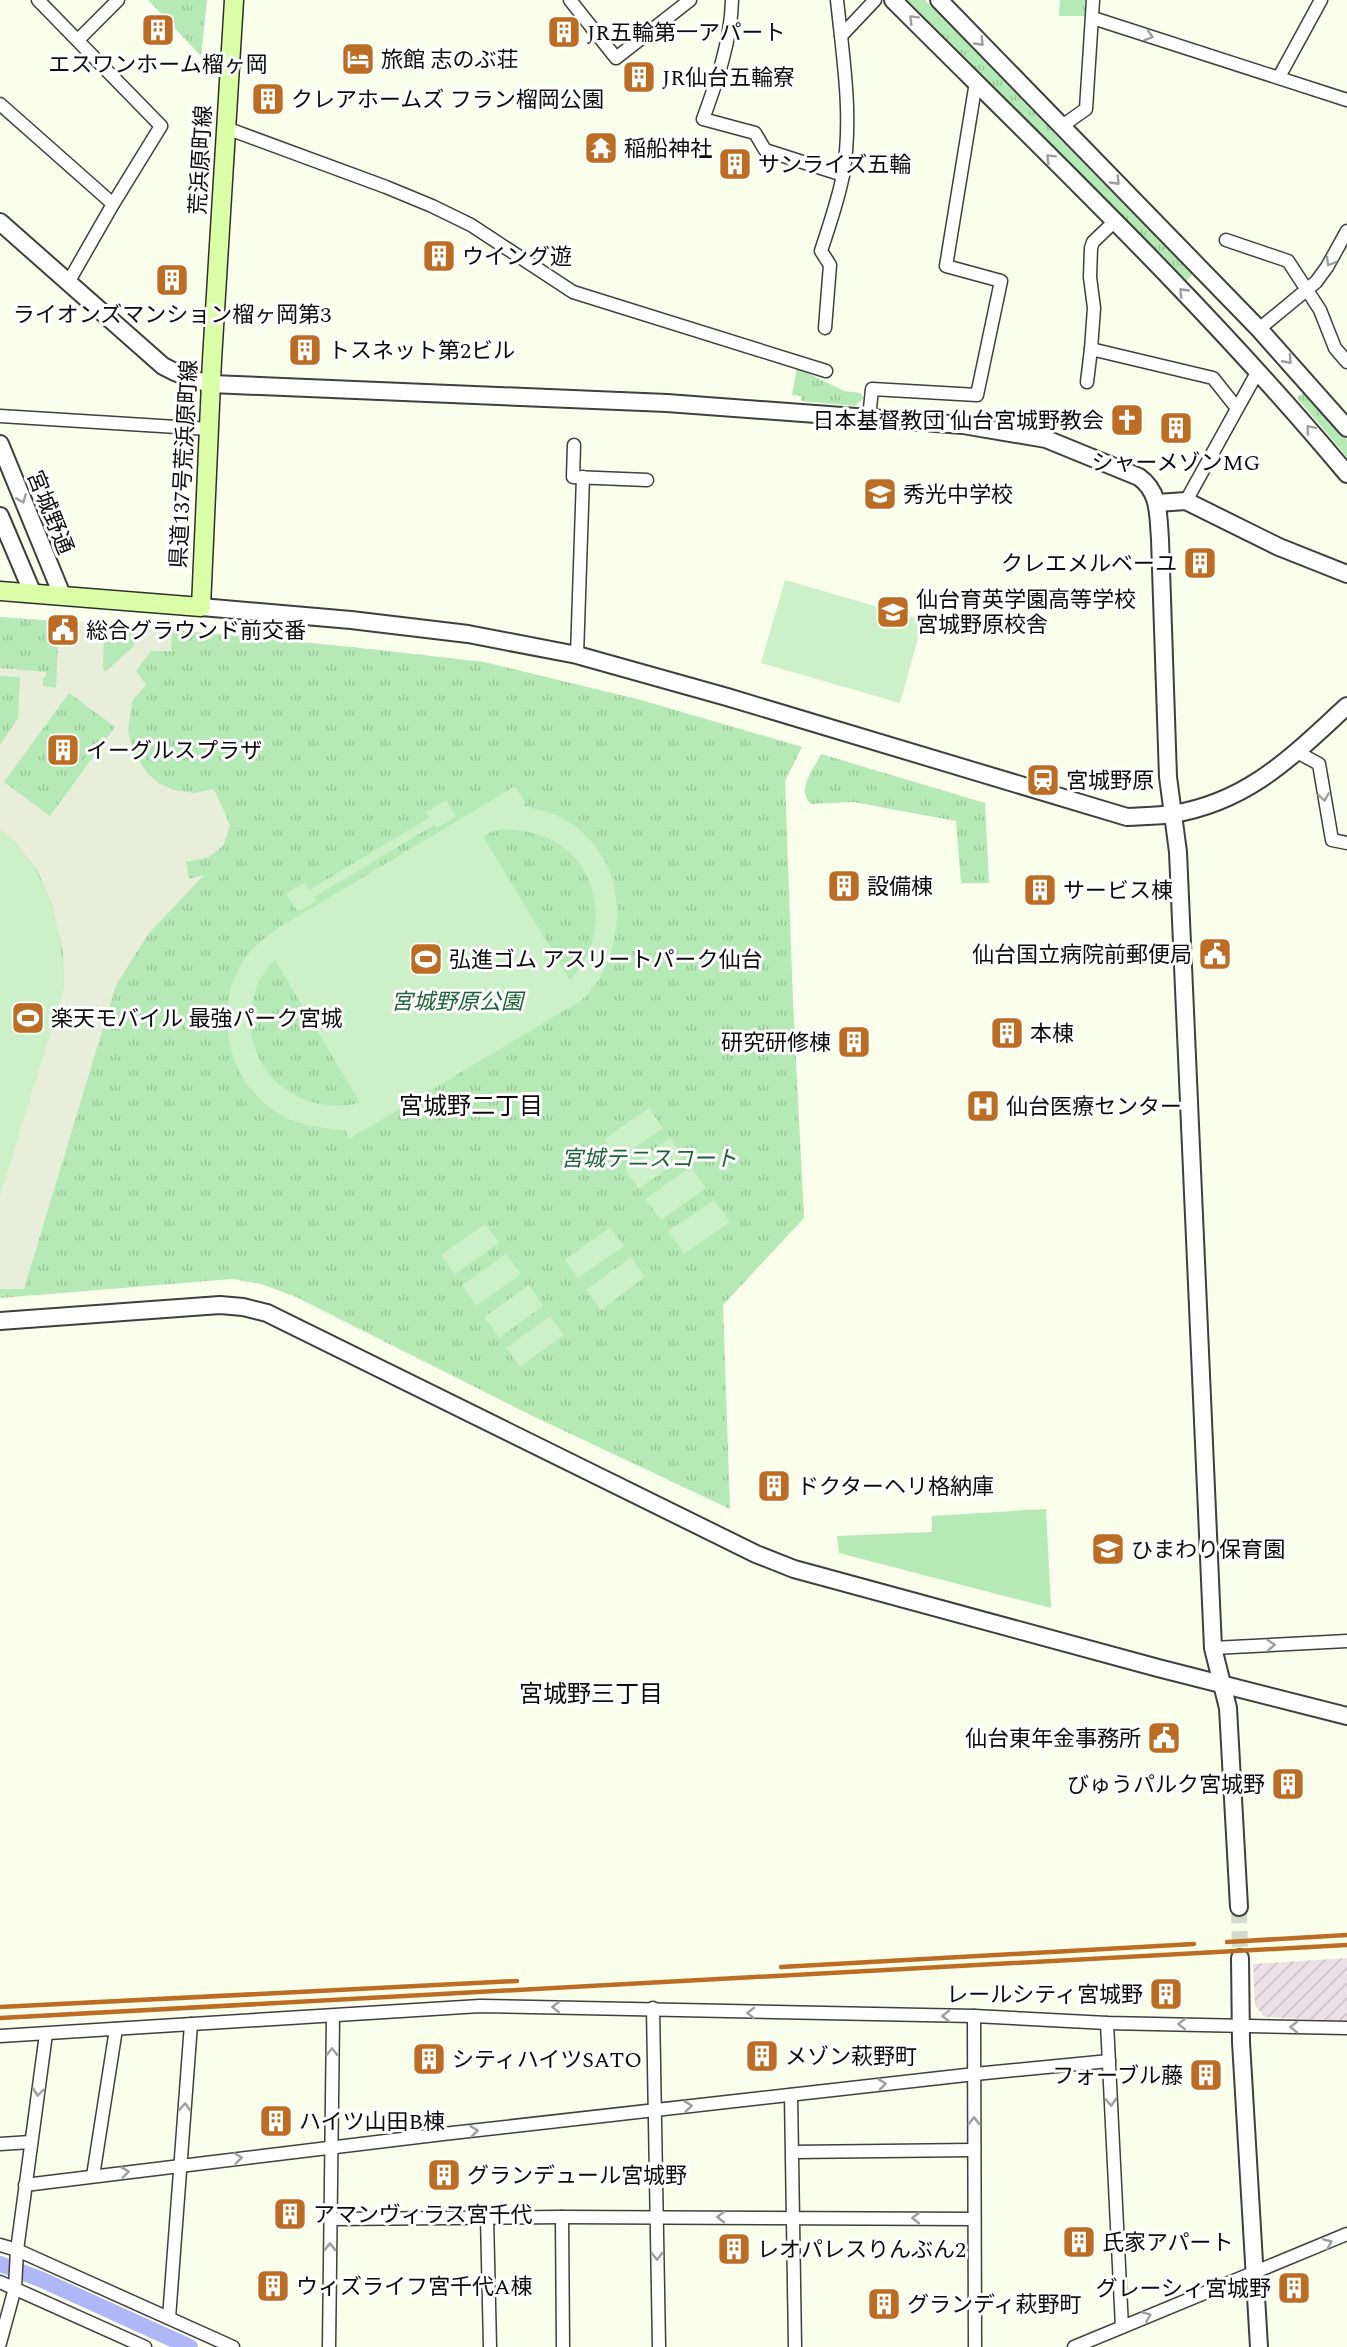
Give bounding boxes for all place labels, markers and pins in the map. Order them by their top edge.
building icon: エスワンホーム榴ヶ岡 [140,12,176,48]
building icon: JR五輪第一アパート [546,14,582,50]
place label: JR五輪第一アパート [587,17,785,50]
hotel icon: 旅館 志のぶ荘 [340,41,376,77]
place label: 旅館 志のぶ荘 [381,44,519,77]
place label: エスワンホーム榴ヶ岡 [48,49,268,82]
building icon: JR仙台五輪寮 [621,59,657,95]
place label: JR仙台五輪寮 [662,62,795,95]
building icon: クレアホームズ フラン榴岡公園 [250,81,286,117]
place label: クレアホームズ フラン榴岡公園 [291,84,604,117]
temple icon: 稲船神社 [583,130,619,166]
place label: 稲船神社 [624,133,712,166]
building icon: サンライズ五輪 [717,146,753,182]
place label: サンライズ五輪 [758,149,911,182]
building icon: ウイング遊 [421,238,457,274]
place label: ウイング遊 [462,241,572,274]
building icon: ライオンズマンション榴ヶ岡第3 [154,262,190,298]
place label: ライオンズマンション榴ヶ岡第3 [13,299,331,332]
building icon: トスネット第2ビル [287,332,323,368]
place label: トスネット第2ビル [328,335,515,368]
church icon: 日本基督教団 仙台宮城野教会 [1109,402,1145,438]
place label: 日本基督教団 仙台宮城野教会 [812,405,1104,438]
building icon: シャーメゾンMG [1158,410,1194,446]
place label: シャーメゾンMG [1091,447,1261,480]
school or university icon: 秀光中学校 [862,476,898,512]
place label: 秀光中学校 [903,479,1013,512]
building icon: クレエメルベーユ [1182,545,1218,581]
place label: クレエメルベーユ [1001,548,1177,581]
place label: 仙台育英学園高等学校 宮城野原校舎 [916,584,1136,642]
school or university icon: 仙台育英学園高等学校 宮城野原校舎 [875,594,911,630]
public building icon: 総合グラウンド前交番 [45,612,81,648]
place label: 総合グラウンド前交番 [86,615,306,648]
building icon: イーグルスプラザ [45,732,81,768]
place label: イーグルスプラザ [86,735,262,768]
station icon: 宮城野原 [1025,762,1061,798]
place label: 宮城野原 [1066,765,1154,798]
building icon: 設備棟 [826,868,862,904]
place label: 設備棟 [867,871,933,904]
building icon: サービス棟 [1022,872,1058,908]
place label: サービス棟 [1063,875,1173,908]
public building icon: 仙台国立病院前郵便局 [1197,936,1233,972]
place label: 仙台国立病院前郵便局 [972,939,1192,972]
sports icon: 弘進ゴム アスリートパーク仙台 [408,941,444,977]
place label: 弘進ゴム アスリートパーク仙台 [449,944,763,977]
sports icon: 楽天モバイル 最強パーク宮城 [10,1000,46,1036]
place label: 楽天モバイル 最強パーク宮城 [51,1003,343,1036]
building icon: 本棟 [989,1015,1025,1051]
place label: 本棟 [1030,1018,1074,1051]
building icon: 研究研修棟 [836,1024,872,1060]
place label: 研究研修棟 [721,1027,831,1060]
hospital icon: 仙台医療センター [965,1088,1001,1124]
place label: 仙台医療センター [1006,1091,1182,1124]
building icon: ドクターヘリ格納庫 [756,1468,792,1504]
place label: ドクターヘリ格納庫 [797,1471,994,1504]
school or university icon: ひまわり保育園 [1090,1531,1126,1567]
place label: ひまわり保育園 [1131,1534,1285,1567]
public building icon: 仙台東年金事務所 [1146,1720,1182,1756]
place label: 仙台東年金事務所 [965,1723,1141,1756]
building icon: びゅうパルク宮城野 [1270,1766,1306,1802]
place label: びゅうパルク宮城野 [1067,1769,1265,1802]
building icon: レールシティ宮城野 [1148,1976,1184,2012]
place label: レールシティ宮城野 [946,1979,1143,2012]
building icon: メゾン萩野町 [744,2038,780,2074]
building icon: シティハイツSATO [411,2041,447,2077]
place label: メゾン萩野町 [785,2041,917,2074]
place label: シティハイツSATO [452,2044,642,2077]
building icon: フォーブル藤 [1188,2057,1224,2093]
place label: フォーブル藤 [1052,2060,1183,2093]
building icon: ハイツ山田B棟 [258,2103,294,2139]
place label: ハイツ山田B棟 [299,2106,445,2139]
building icon: グランデュール宮城野 [426,2157,462,2193]
place label: グランデュール宮城野 [467,2160,687,2193]
building icon: アマンヴィラス宮千代 [272,2196,308,2232]
place label: アマンヴィラス宮千代 [313,2199,533,2232]
building icon: 氏家アパート [1061,2224,1097,2260]
place label: 氏家アパート [1102,2227,1234,2260]
building icon: レオパレスりんぶん2 [716,2231,752,2267]
place label: レオパレスりんぶん2 [757,2234,966,2267]
building icon: ウィズライフ宮千代A棟 [255,2268,291,2304]
building icon: グレーシィ宮城野 [1276,2270,1312,2306]
place label: ウィズライフ宮千代A棟 [296,2271,533,2304]
place label: グレーシィ宮城野 [1095,2273,1271,2306]
building icon: グランディ萩野町 [866,2286,902,2322]
place label: グランディ萩野町 [907,2289,1081,2322]

